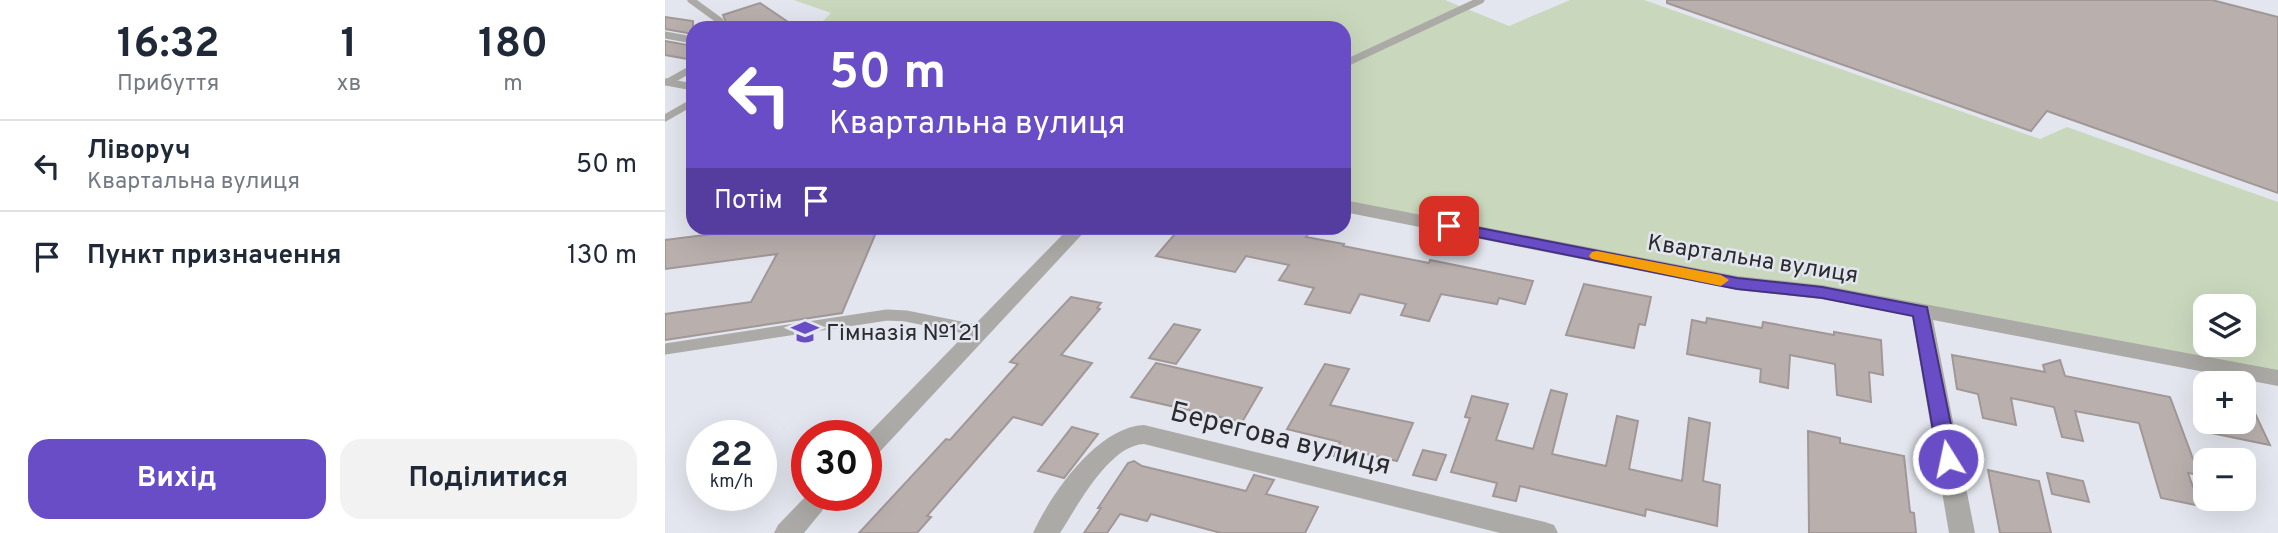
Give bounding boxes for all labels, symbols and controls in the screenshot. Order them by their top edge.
text: 16:32 [117,19,220,72]
text: 1 [340,19,357,72]
text: 180 [478,19,548,72]
text: 50 m [829,44,946,106]
icon: left [714,49,805,140]
text: Прибуття [117,70,219,99]
text: хв [336,70,361,99]
text: m [503,70,523,99]
text: Квартальна вулиця [829,105,1125,145]
text: Ліворуч [87,135,190,168]
icon: left [28,147,66,185]
text: 50 m [576,149,637,182]
text: Квартальна вулиця [87,168,300,197]
icon: arrive [797,182,835,220]
text: Потім [714,185,783,218]
pin [1419,196,1479,256]
icon: arrive [1430,207,1468,245]
street label: Квартальна вулиця [1645,229,1860,291]
icon: arrive [28,238,66,276]
text: Пункт призначення [87,240,341,273]
text: 130 m [567,240,637,273]
map controls [2193,294,2256,511]
button: layers [2193,294,2256,357]
school or university icon: Гімназія №121 [790,317,820,347]
place label: Гімназія №121 [826,320,981,349]
button: + [2193,371,2256,434]
street label: Берегова вулиця [1166,395,1394,485]
speed limit sign: 30 [791,420,882,511]
position arrow [1911,422,1985,496]
text: 22 [710,434,753,478]
button: Вихід [28,439,326,519]
button: Поділитися [340,439,637,519]
button: − [2193,448,2256,511]
text: km/h [710,471,753,494]

